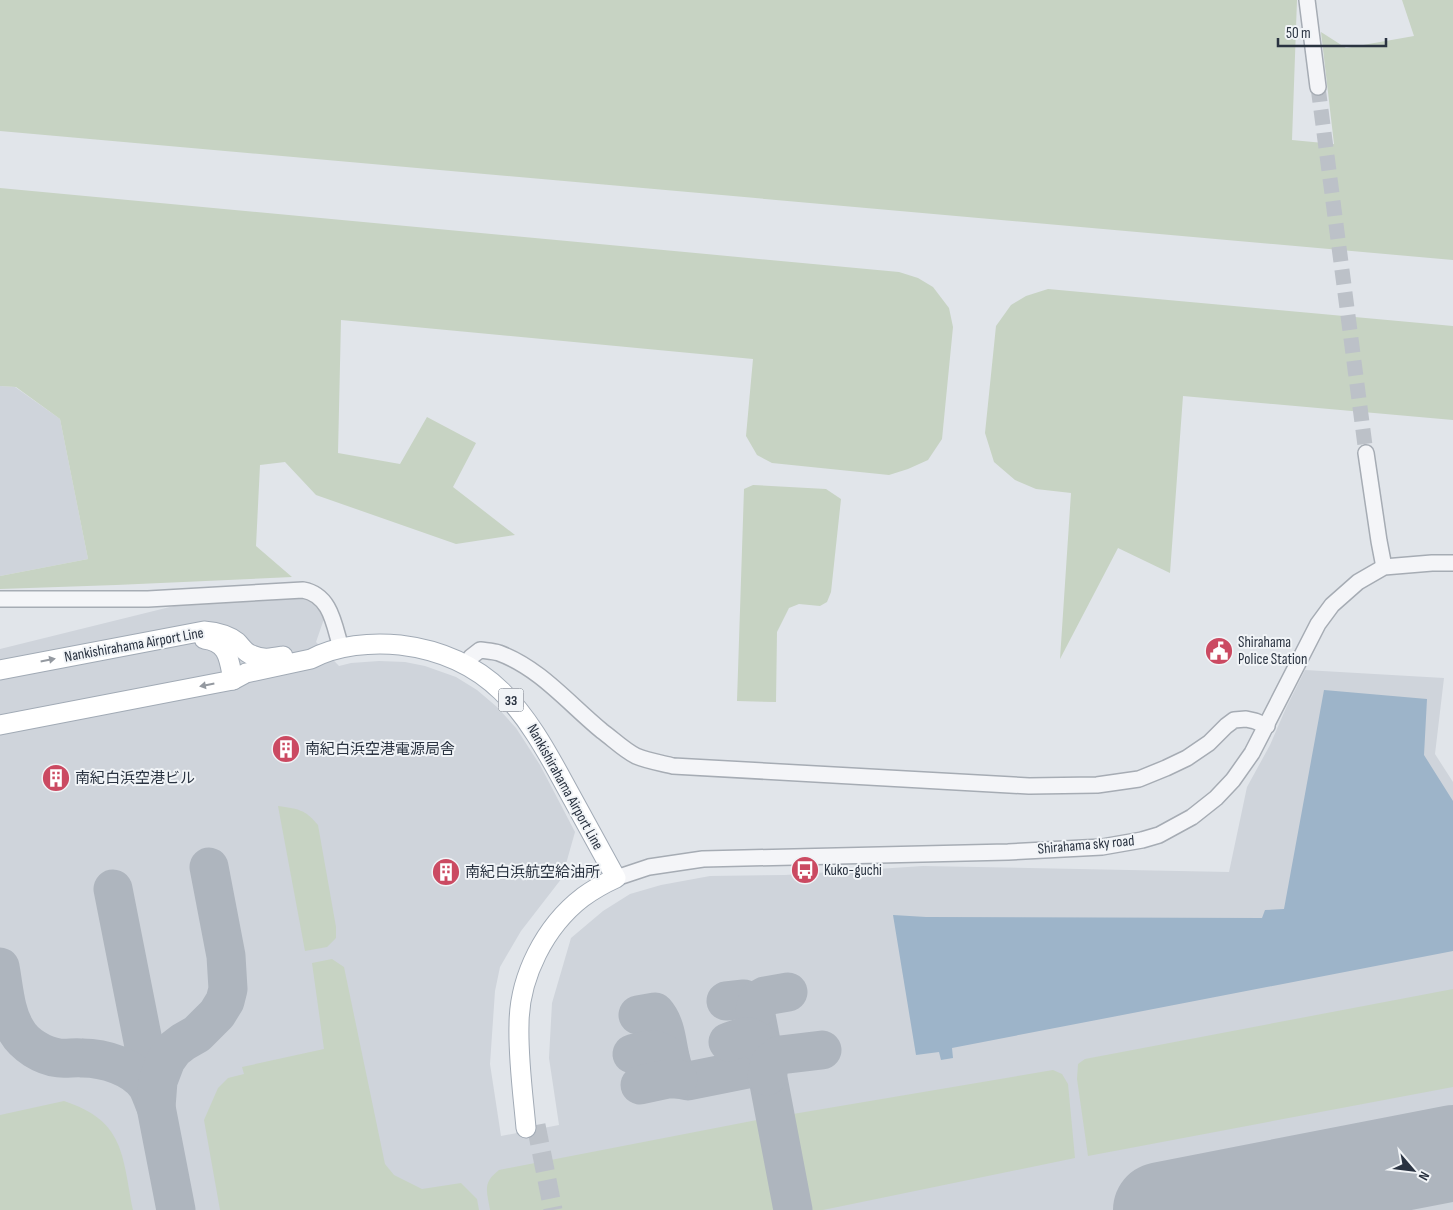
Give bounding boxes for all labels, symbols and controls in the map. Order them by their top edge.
scale bar [1278,15,1386,47]
text: 50 m [1286,24,1311,43]
street label: Nankishirahama Airport Line [63,623,205,667]
place label: Shirahama Police Station [1238,633,1308,669]
public building icon: Shirahama Police Station [1204,636,1234,666]
one-way arrow [40,656,56,664]
one-way arrow [200,681,215,689]
road number: 33 [498,688,524,712]
street label: Nankishirahama Airport Line [523,721,607,853]
building icon: 南紀白浜空港電源局舎 [271,734,301,764]
place label: 南紀白浜空港電源局舎 [305,740,455,759]
building icon: 南紀白浜空港ビル [41,763,71,793]
place label: 南紀白浜空港ビル [75,769,195,788]
street label: Shirahama sky road [1037,831,1135,859]
bus stop icon: Kuko-guchi [790,855,820,885]
building icon: 南紀白浜航空給油所 [431,857,461,887]
place label: Kuko-guchi [824,861,882,880]
place label: 南紀白浜航空給油所 [465,863,600,882]
north arrow [1388,1145,1438,1195]
text: N [1415,1169,1433,1183]

